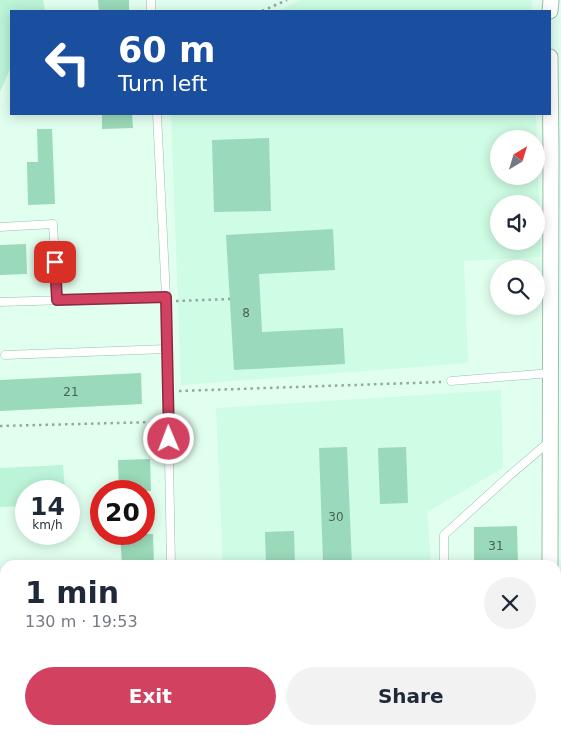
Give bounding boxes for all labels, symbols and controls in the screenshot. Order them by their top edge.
icon: left [35,30,100,95]
text: 60 m [118,30,215,70]
text: Turn left [118,71,207,96]
north arrow [490,130,545,185]
map controls [490,130,545,315]
button: sound [490,195,545,250]
pin [34,241,76,283]
icon: arrive [41,248,69,276]
button: search [490,260,545,315]
house number: 8 [242,306,250,320]
house number: 21 [63,385,79,399]
position arrow [142,412,194,464]
speed limit sign: 20 [90,480,155,545]
text: 14 [30,492,65,521]
house number: 30 [328,510,344,524]
text: km/h [32,518,63,532]
house number: 31 [488,539,504,553]
text: 1 min [25,575,119,610]
button: close [484,577,536,629]
text: 130 m · 19:53 [25,612,138,631]
button: Exit [25,667,276,725]
button: Share [286,667,536,725]

